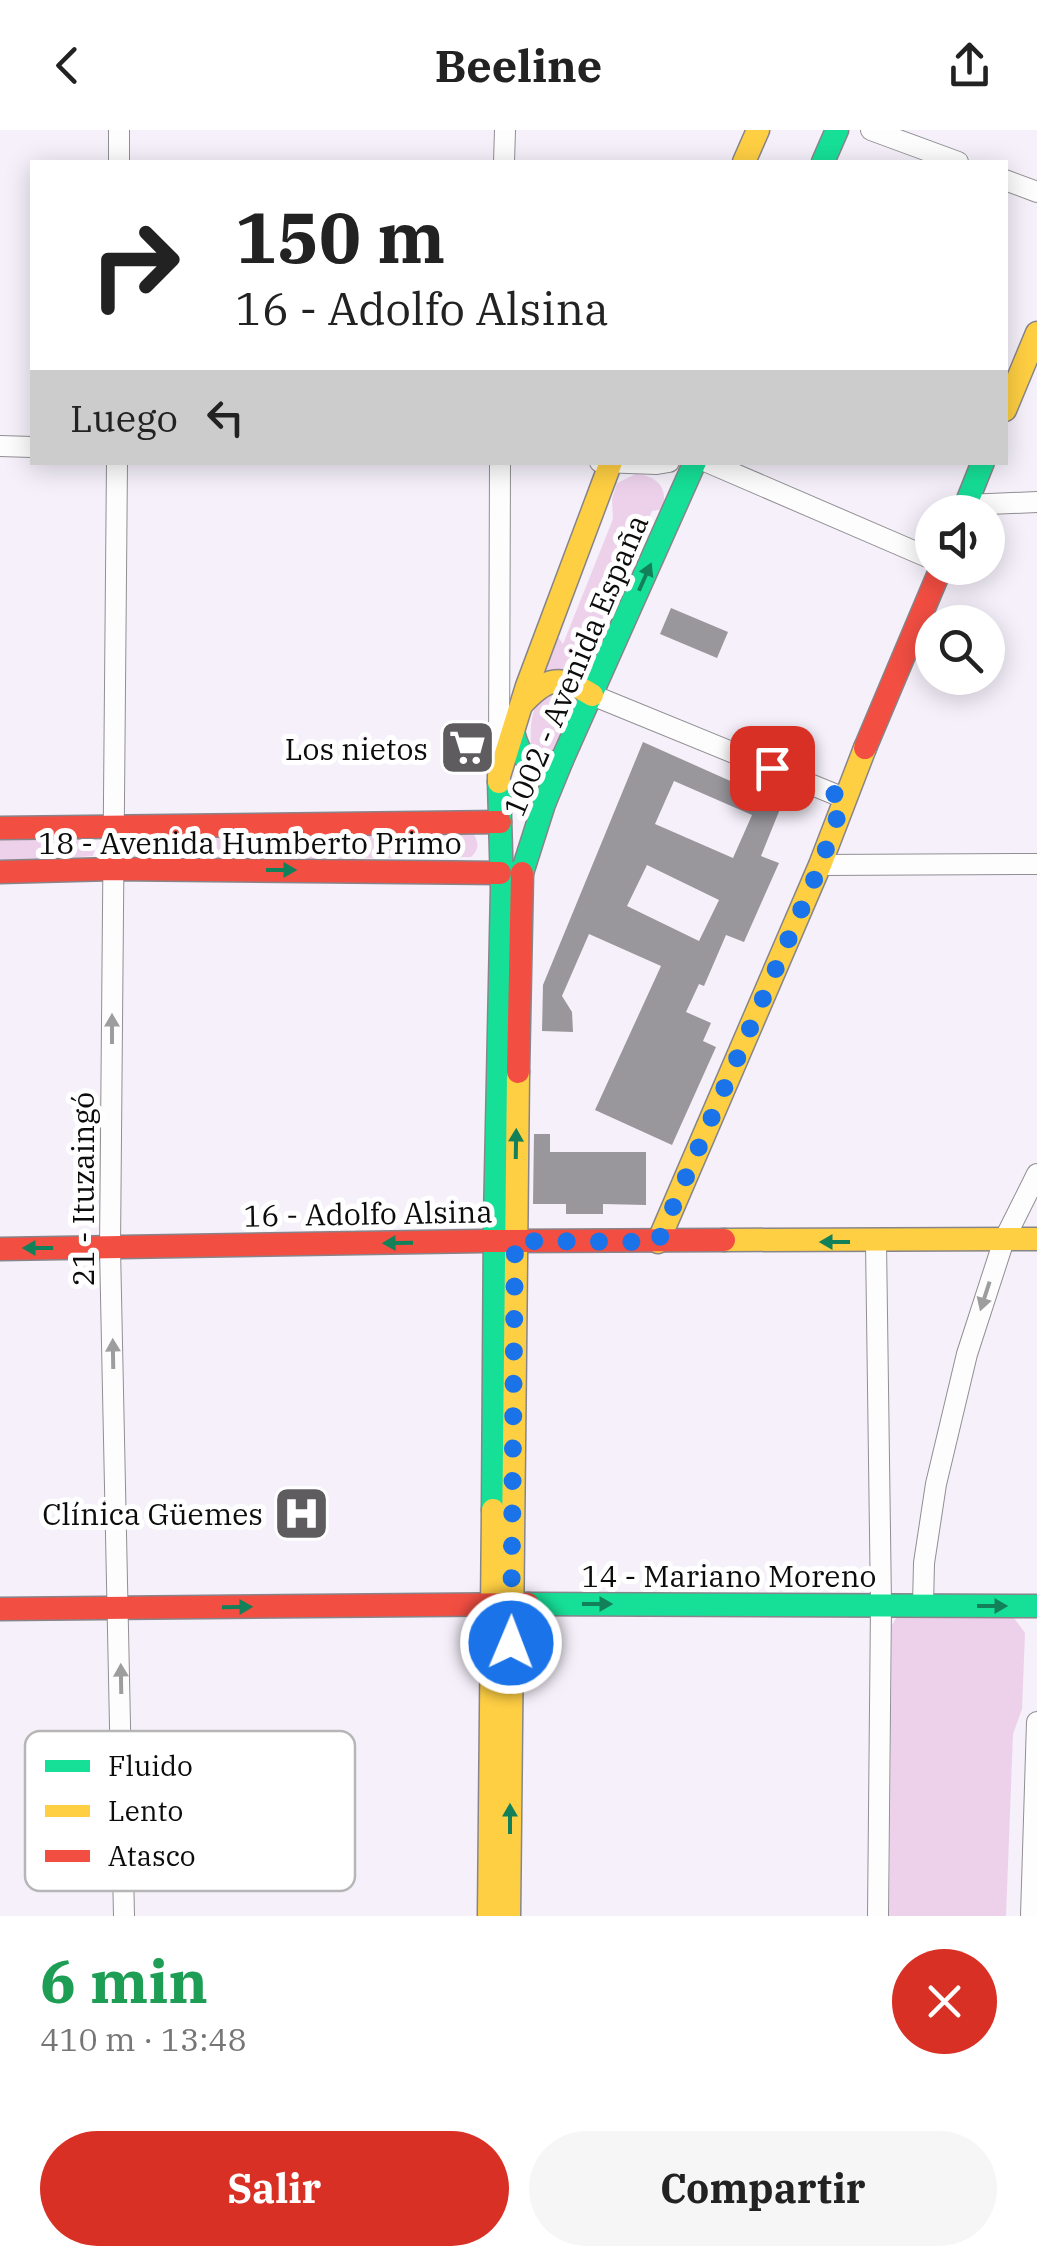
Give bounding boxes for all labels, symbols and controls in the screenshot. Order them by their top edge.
text: Beeline [435,36,602,94]
icon: back [40,38,95,93]
icon: share [942,38,997,93]
text: 150 m [235,191,445,282]
icon: right [70,200,200,330]
text: 16 - Adolfo Alsina [235,279,609,337]
icon: left [198,390,253,445]
text: Luego [70,393,178,442]
map controls [915,495,1005,695]
button: sound [915,495,1005,585]
street label: 1002 - Avenida España [494,508,656,822]
one-way arrow [636,562,653,591]
button: search [915,605,1005,695]
supermarket icon: Los nietos [437,718,497,778]
pin [730,726,815,811]
place label: Los nietos [285,729,428,768]
icon: arrive [745,741,800,796]
street label: 18 - Avenida Humberto Primo [38,823,462,862]
one-way arrow [265,863,297,879]
one-way arrow [104,1012,120,1044]
street label: 21 - Ituzaingó [63,1092,102,1286]
one-way arrow [509,1127,525,1159]
street label: 16 - Adolfo Alsina [243,1191,493,1235]
one-way arrow [818,1234,850,1250]
one-way arrow [381,1235,413,1251]
one-way arrow [21,1240,53,1256]
one-way arrow [977,1281,992,1312]
one-way arrow [105,1337,121,1369]
hospital icon: Clínica Güemes [272,1483,332,1543]
place label: Clínica Güemes [42,1494,263,1533]
street label: 14 - Mariano Moreno [582,1556,876,1595]
position arrow [459,1591,563,1695]
one-way arrow [582,1596,614,1612]
one-way arrow [977,1598,1009,1614]
one-way arrow [222,1599,254,1615]
one-way arrow [112,1662,128,1694]
legend [25,1731,355,1891]
text: Fluido [108,1747,193,1784]
text: Lento [108,1792,183,1829]
one-way arrow [502,1802,518,1834]
text: Atasco [108,1837,196,1874]
text: 6 min [40,1941,208,2020]
button: close [892,1949,997,2054]
text: 410 m · 13:48 [40,2018,247,2060]
button: Salir [40,2131,509,2246]
button: Compartir [529,2131,997,2246]

